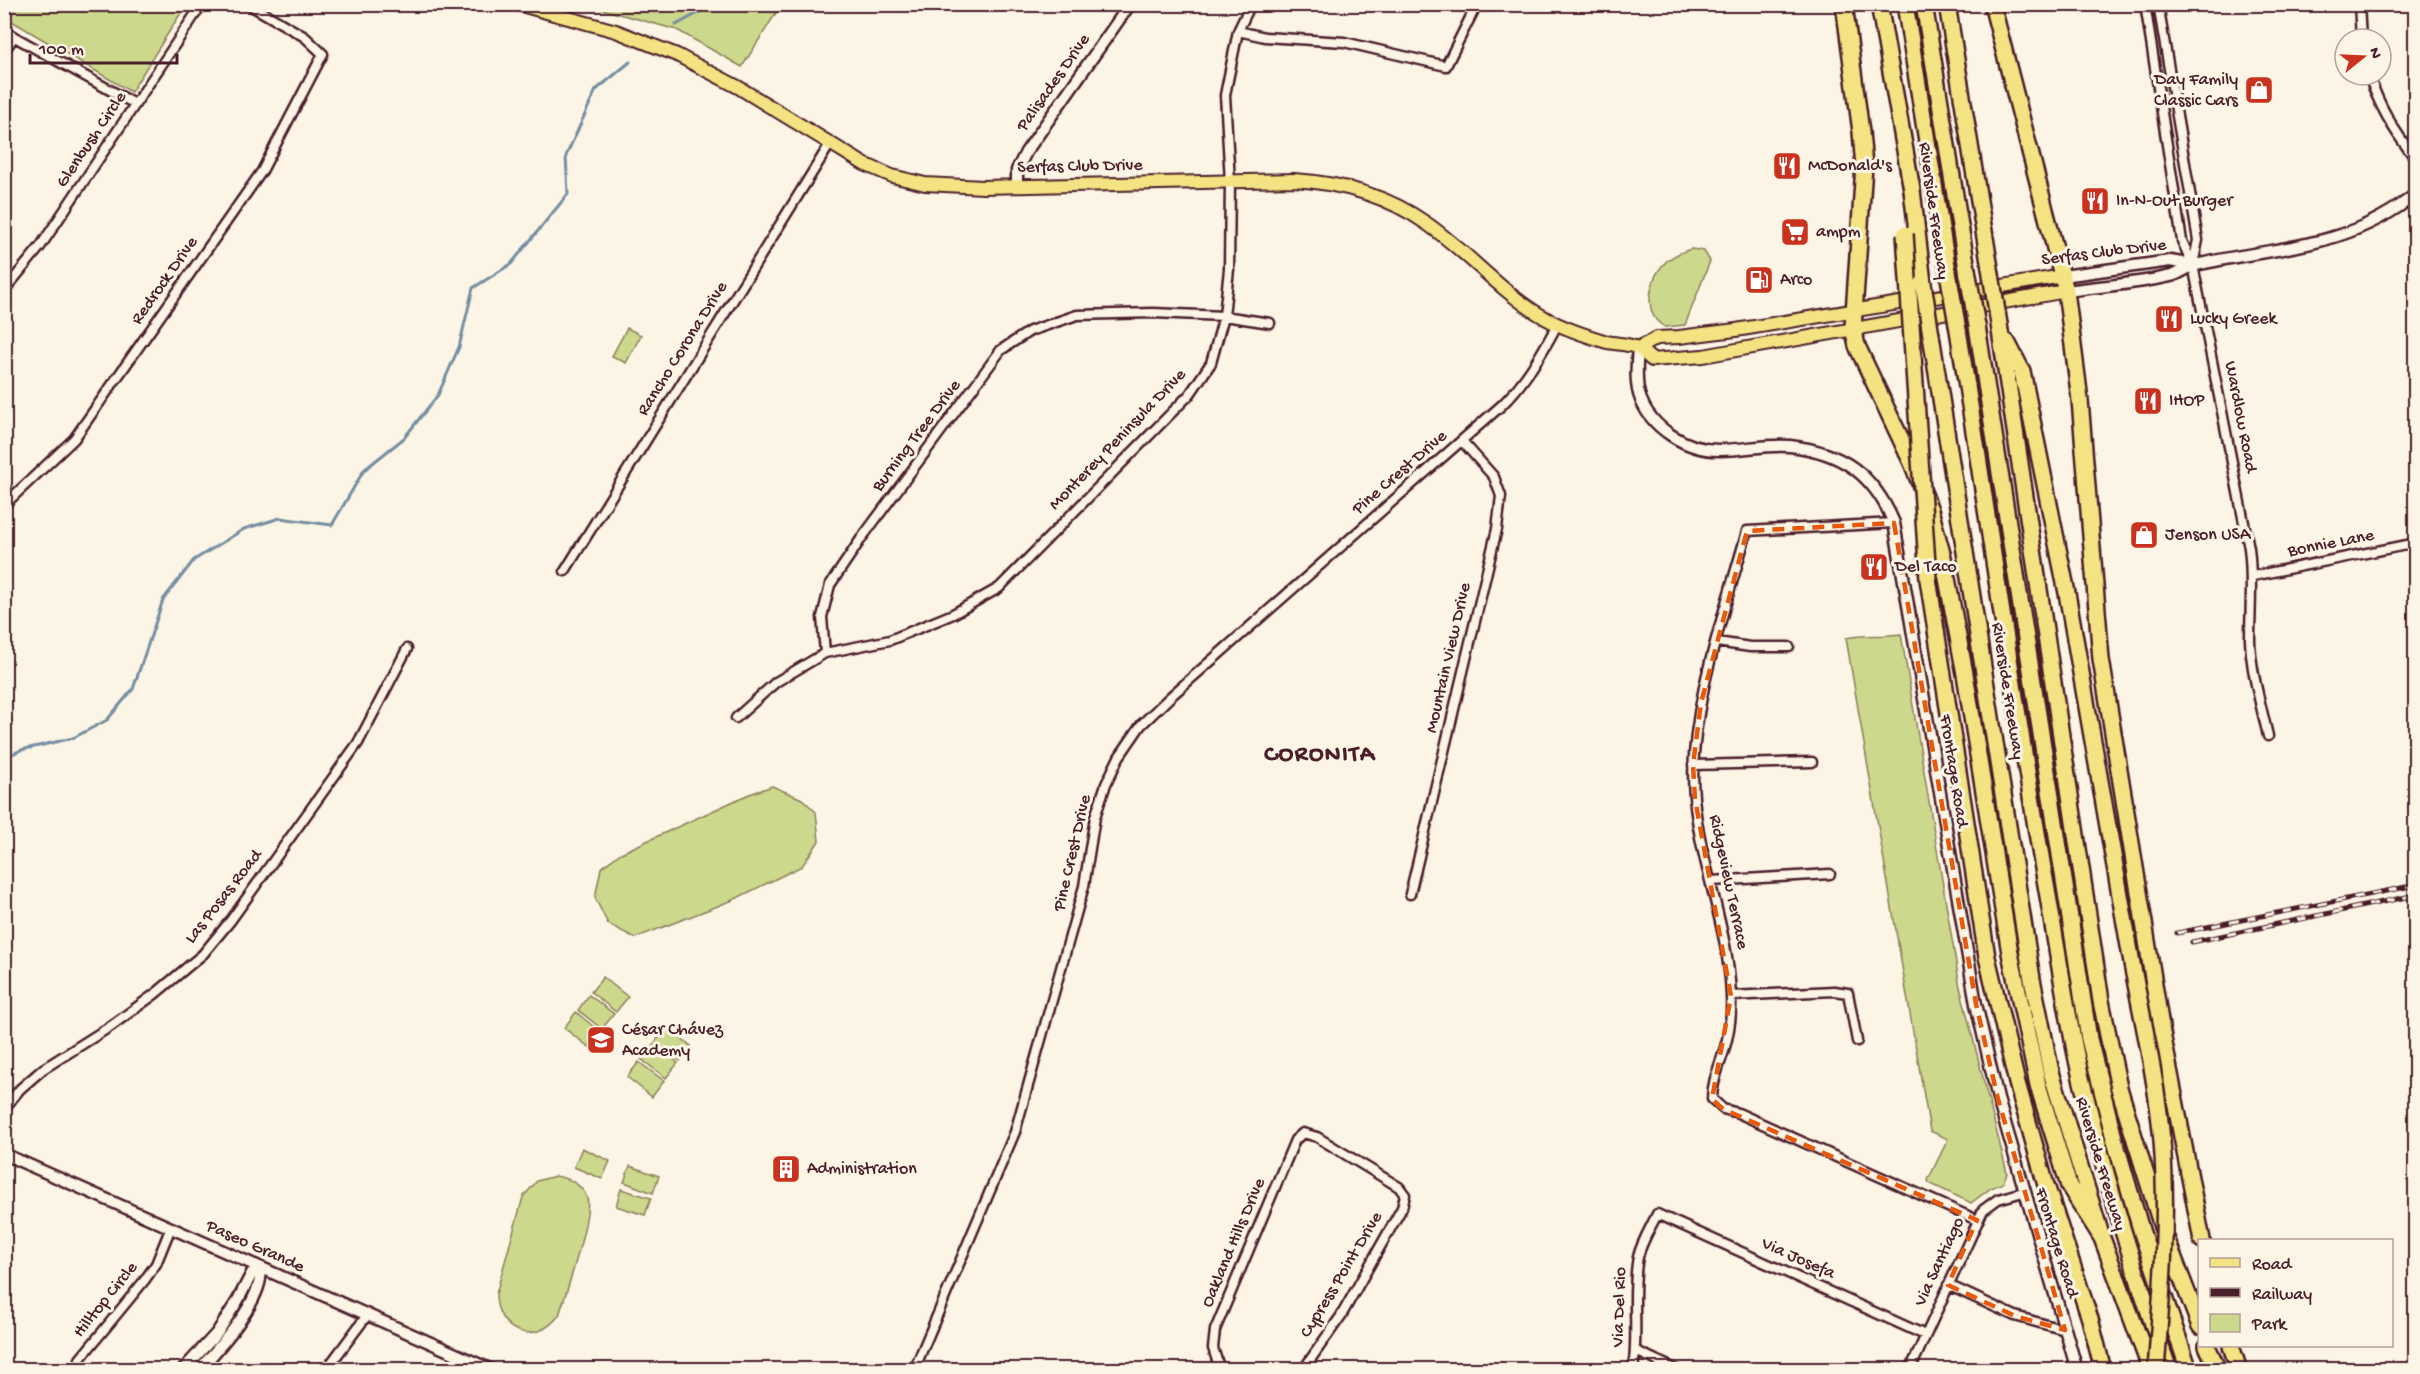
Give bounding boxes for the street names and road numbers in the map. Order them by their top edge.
street label: Palisades Drive [1012,30,1096,137]
street label: Glenbush Circle [52,88,132,192]
street label: Riverside Freeway [1913,141,1953,281]
street label: Serfas Club Drive [1017,155,1144,179]
street label: Redrock Drive [127,232,203,329]
street label: Serfas Club Drive [2040,235,2168,271]
street label: Rancho Corona Drive [633,277,733,420]
street label: Wardlow Road [2219,360,2261,476]
street label: Monterey Peninsula Drive [1045,364,1192,515]
street label: Burning Tree Drive [867,375,966,497]
street label: Pine Crest Drive [1348,426,1452,521]
street label: Bonnie Lane [2285,525,2377,563]
street label: Mountain View Drive [1421,580,1477,735]
street label: Riverside Freeway [1986,621,2028,761]
street label: Frontage Road [1934,712,1973,830]
street label: Pine Crest Drive [1049,792,1097,914]
street label: Ridgeview Terrace [1703,813,1753,952]
street label: Las Posas Road [181,845,268,948]
street label: Riverside Freeway [2070,1095,2130,1233]
street label: Oakland Hills Drive [1197,1175,1271,1311]
street label: Frontage Road [2029,1184,2083,1302]
street label: Cypress Point Drive [1296,1208,1388,1342]
street label: Via Santiago [1910,1214,1970,1311]
street label: Paseo Grande [202,1216,308,1278]
street label: Via Josefa [1757,1233,1839,1285]
street label: Hilltop Circle [69,1257,143,1342]
street label: Via Del Rio [1608,1267,1632,1348]

